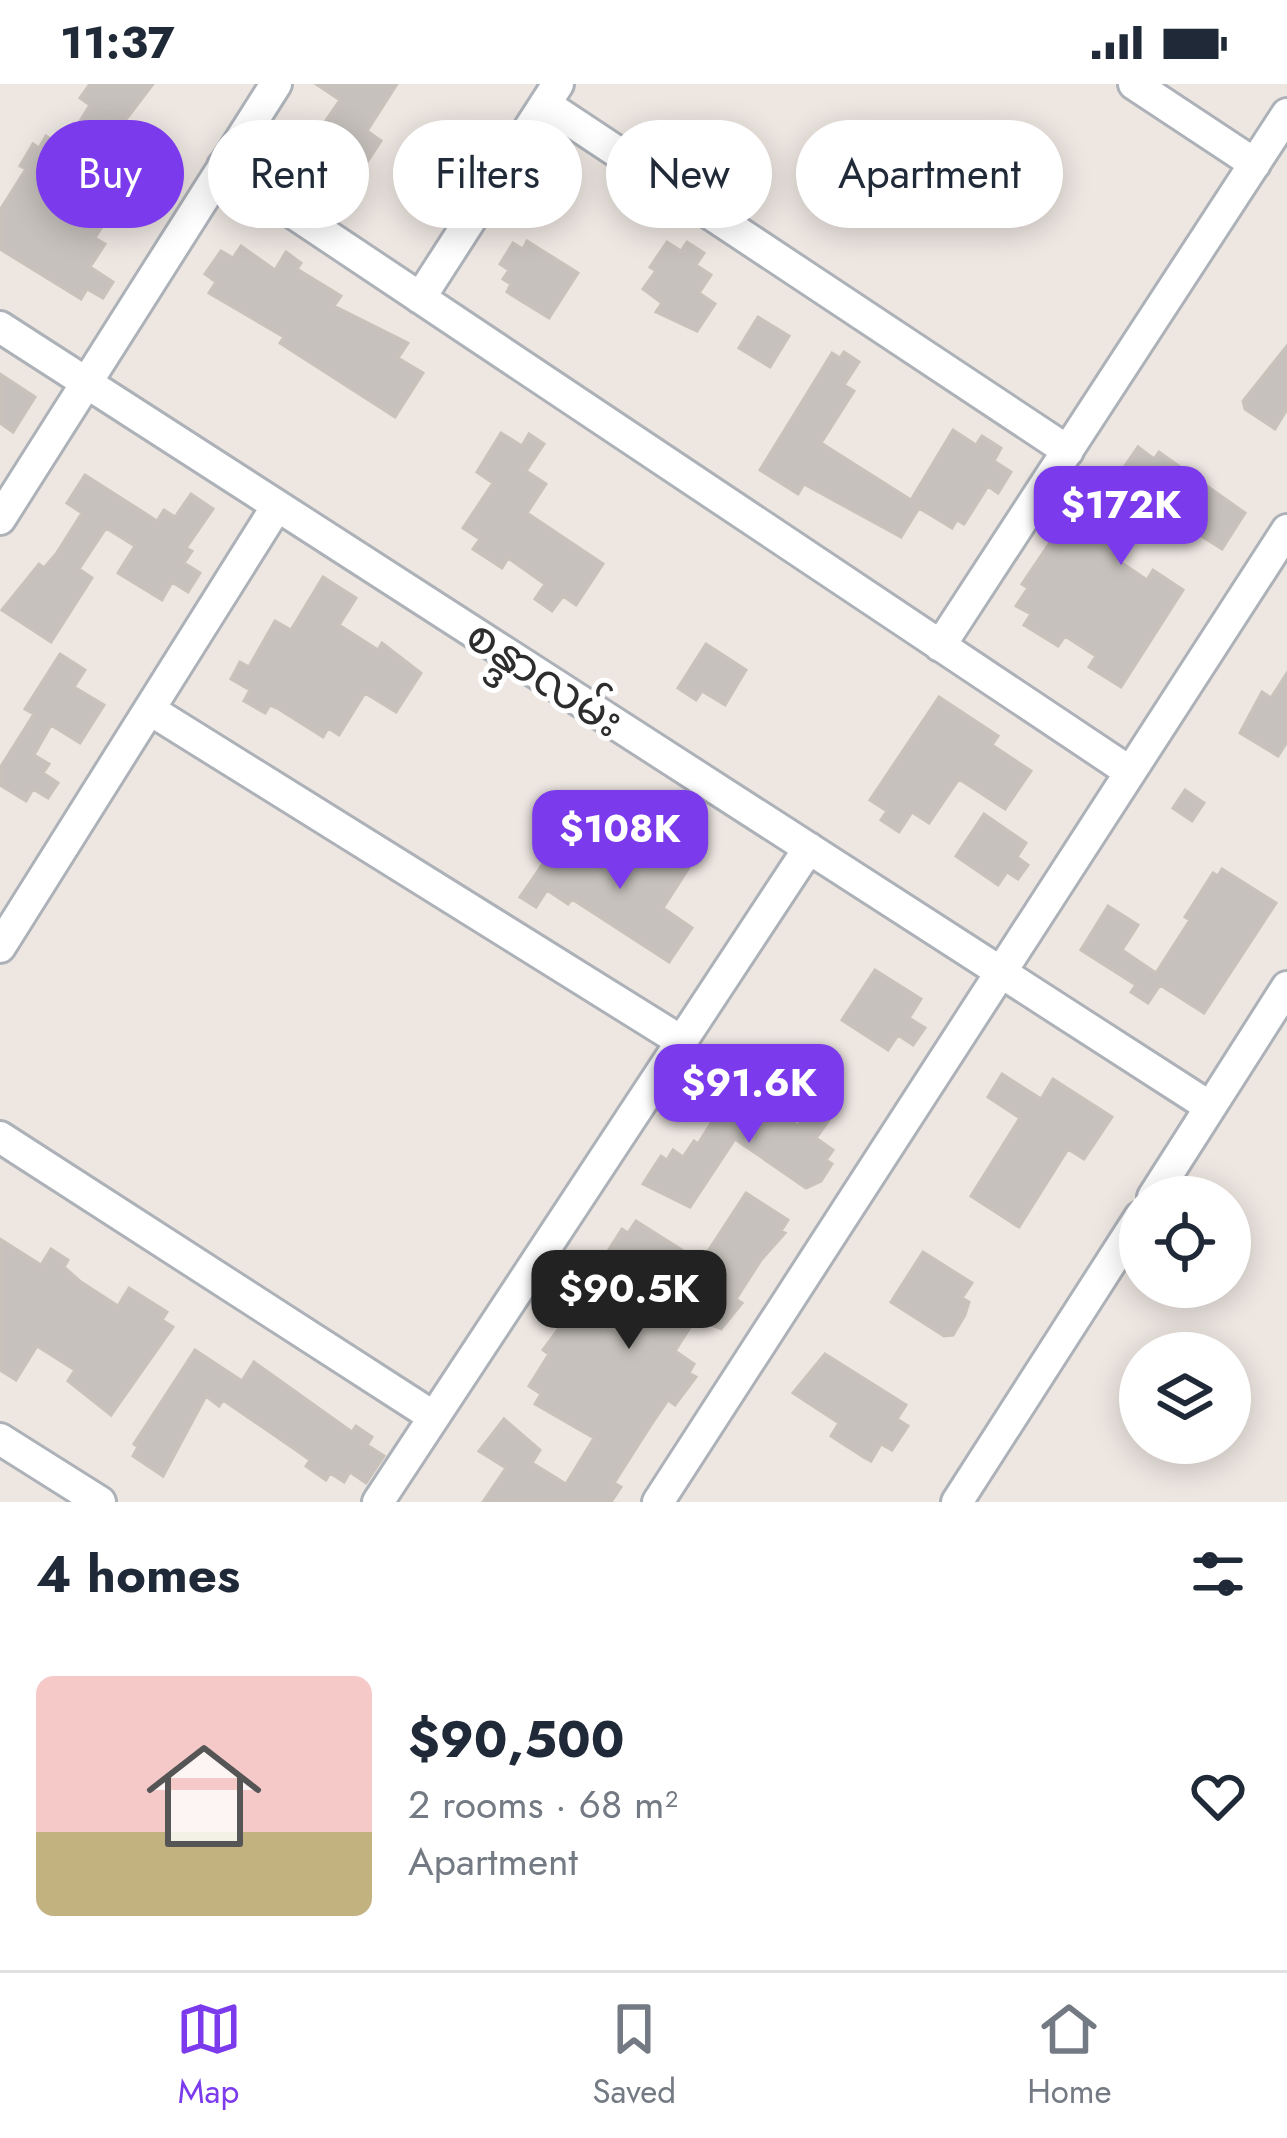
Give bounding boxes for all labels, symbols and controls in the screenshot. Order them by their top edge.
text: 11:37 [60,10,175,75]
chip: Buy [36,120,184,228]
chip: Rent [208,120,369,228]
chip: Filters [393,120,582,228]
chip: New [606,120,772,228]
chip: Apartment [796,120,1063,228]
pin: $172K [1037,466,1205,568]
text: $172K [1061,476,1181,533]
street label: စန္ဒာလမ်း [451,603,636,757]
pin: $108K [536,790,704,892]
text: $108K [559,800,681,857]
pin: $91.6K [651,1044,847,1146]
text: $91.6K [681,1054,817,1111]
map controls [1119,1176,1251,1464]
button: locate [1119,1176,1251,1308]
pin: $90.5K [531,1250,727,1352]
text: $90.5K [558,1260,700,1317]
button: layers [1119,1332,1251,1464]
text: 4 homes [36,1537,240,1611]
icon: filters [1185,1541,1251,1607]
text: $90,500 [408,1702,625,1776]
icon: home [132,1724,276,1868]
icon: heart [1185,1763,1251,1829]
text: 2 rooms · 68 m² [408,1776,678,1833]
text: Apartment [408,1833,578,1890]
tab: Map [176,1996,242,2115]
tab: Saved [593,1996,676,2115]
tab: Home [1027,1996,1111,2115]

